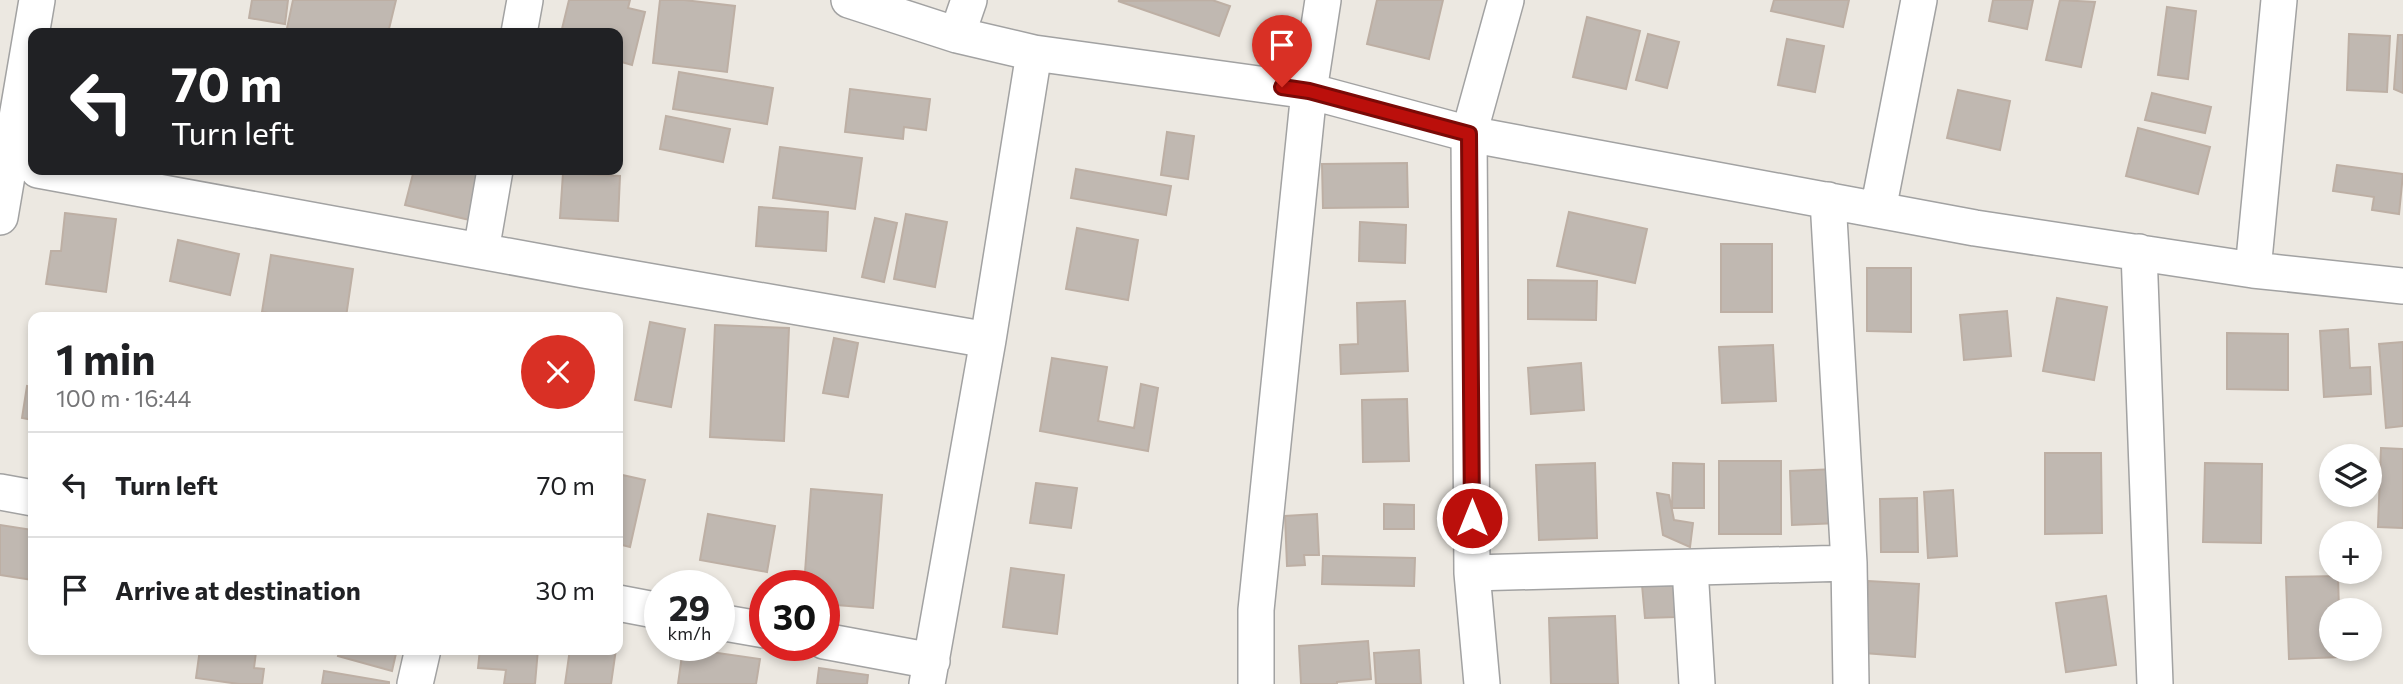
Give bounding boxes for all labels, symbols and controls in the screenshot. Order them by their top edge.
pin [1252,15,1312,87]
icon: arrive [1263,26,1301,64]
text: 70 m [171,52,282,112]
icon: left [56,56,147,147]
text: Turn left [171,112,295,152]
text: 1 min [56,332,156,384]
button: close [521,335,595,409]
text: 100 m · 16:44 [56,384,191,412]
map controls [2319,444,2382,661]
button: layers [2319,444,2382,507]
icon: left [56,466,94,504]
text: Turn left [115,469,218,500]
text: 70 m [537,469,595,500]
position arrow [1435,481,1509,555]
button: + [2319,521,2382,584]
speed limit sign: 30 [749,570,840,661]
icon: arrive [56,571,94,609]
text: Arrive at destination [115,574,361,605]
text: 30 m [536,574,595,605]
text: 29 [669,585,710,628]
button: − [2319,598,2382,661]
text: km/h [668,622,711,644]

